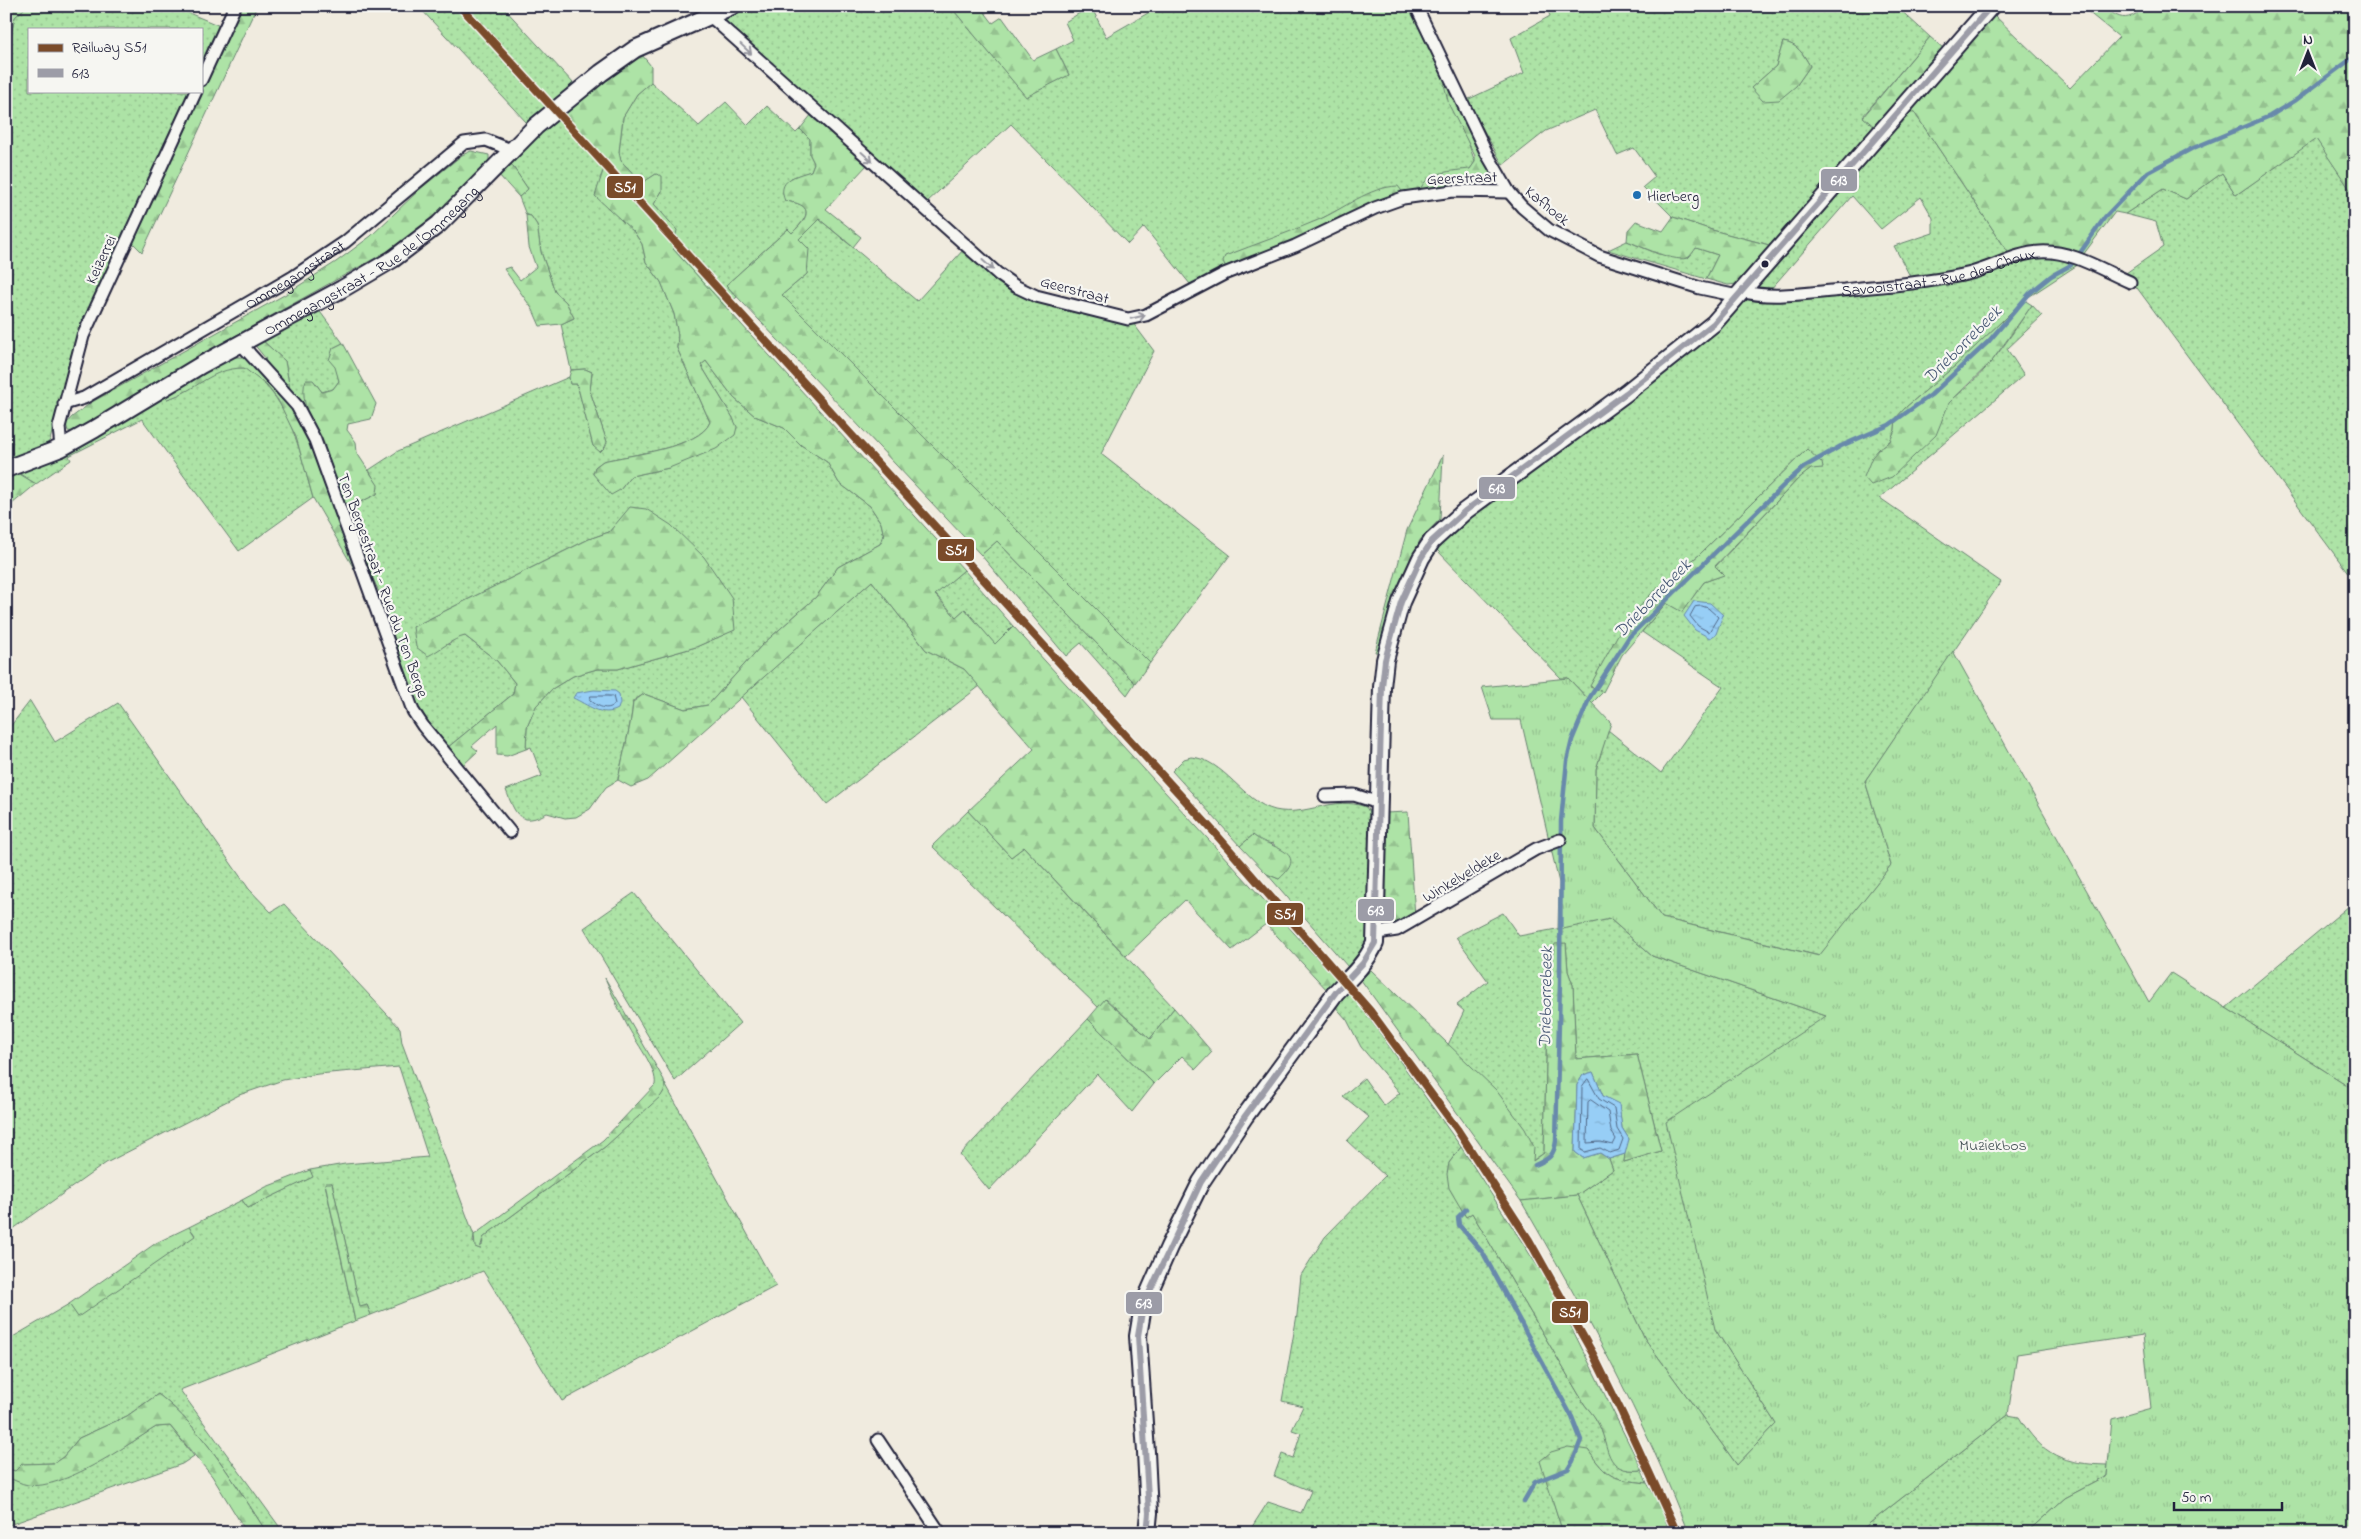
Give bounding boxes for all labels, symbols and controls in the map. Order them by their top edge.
legend [28,28,202,92]
north arrow [2284,28,2334,78]
text: N [2303,30,2313,51]
text: Railway S51 [72,37,147,60]
one-way arrow [739,43,752,55]
text: 613 [72,63,90,85]
one-way arrow [860,151,873,163]
street label: Geerstraat [1426,166,1498,192]
line badge: 613 [1820,168,1858,192]
text: 613 [1830,171,1847,192]
line badge: S51 [606,175,644,199]
text: S51 [614,178,636,199]
street label: Ommegangstraat - Rue de l'Ommegang [258,179,480,337]
street label: Kafhoek [1519,181,1575,233]
place label: Hierberg [1647,185,1699,209]
marker: Hierberg [1631,189,1643,201]
street label: Keizerrei [80,231,124,288]
street label: Ommegangstraat [241,235,347,313]
street label: Savooistraat - Rue des Choux [1840,242,2037,304]
one-way arrow [982,259,995,271]
unlabelled marker [1760,259,1770,269]
street label: Geerstraat [1037,270,1112,312]
water label: Drieborrebeek [1918,299,2009,391]
one-way arrow [1130,312,1146,321]
street label: Ten Bergestraat - Rue du Ten Berge [330,470,434,702]
line badge: 613 [1478,476,1516,500]
text: 613 [1488,479,1505,500]
line badge: S51 [937,538,975,562]
text: S51 [945,541,967,562]
water label: Drieborrebeek [1609,553,1699,645]
street label: Winkelveldeke [1418,843,1506,910]
line badge: 613 [1357,898,1395,922]
text: 613 [1367,901,1384,922]
line badge: S51 [1266,902,1304,926]
text: S51 [1274,905,1296,926]
water label: Drieborrebeek [1533,945,1561,1048]
park label: Muziekbos [1959,1134,2027,1158]
line badge: 613 [1125,1291,1163,1315]
text: 613 [1135,1294,1152,1315]
line badge: S51 [1551,1300,1589,1324]
text: S51 [1559,1303,1581,1324]
scale bar [2174,1479,2281,1511]
text: 50 m [2181,1487,2212,1509]

